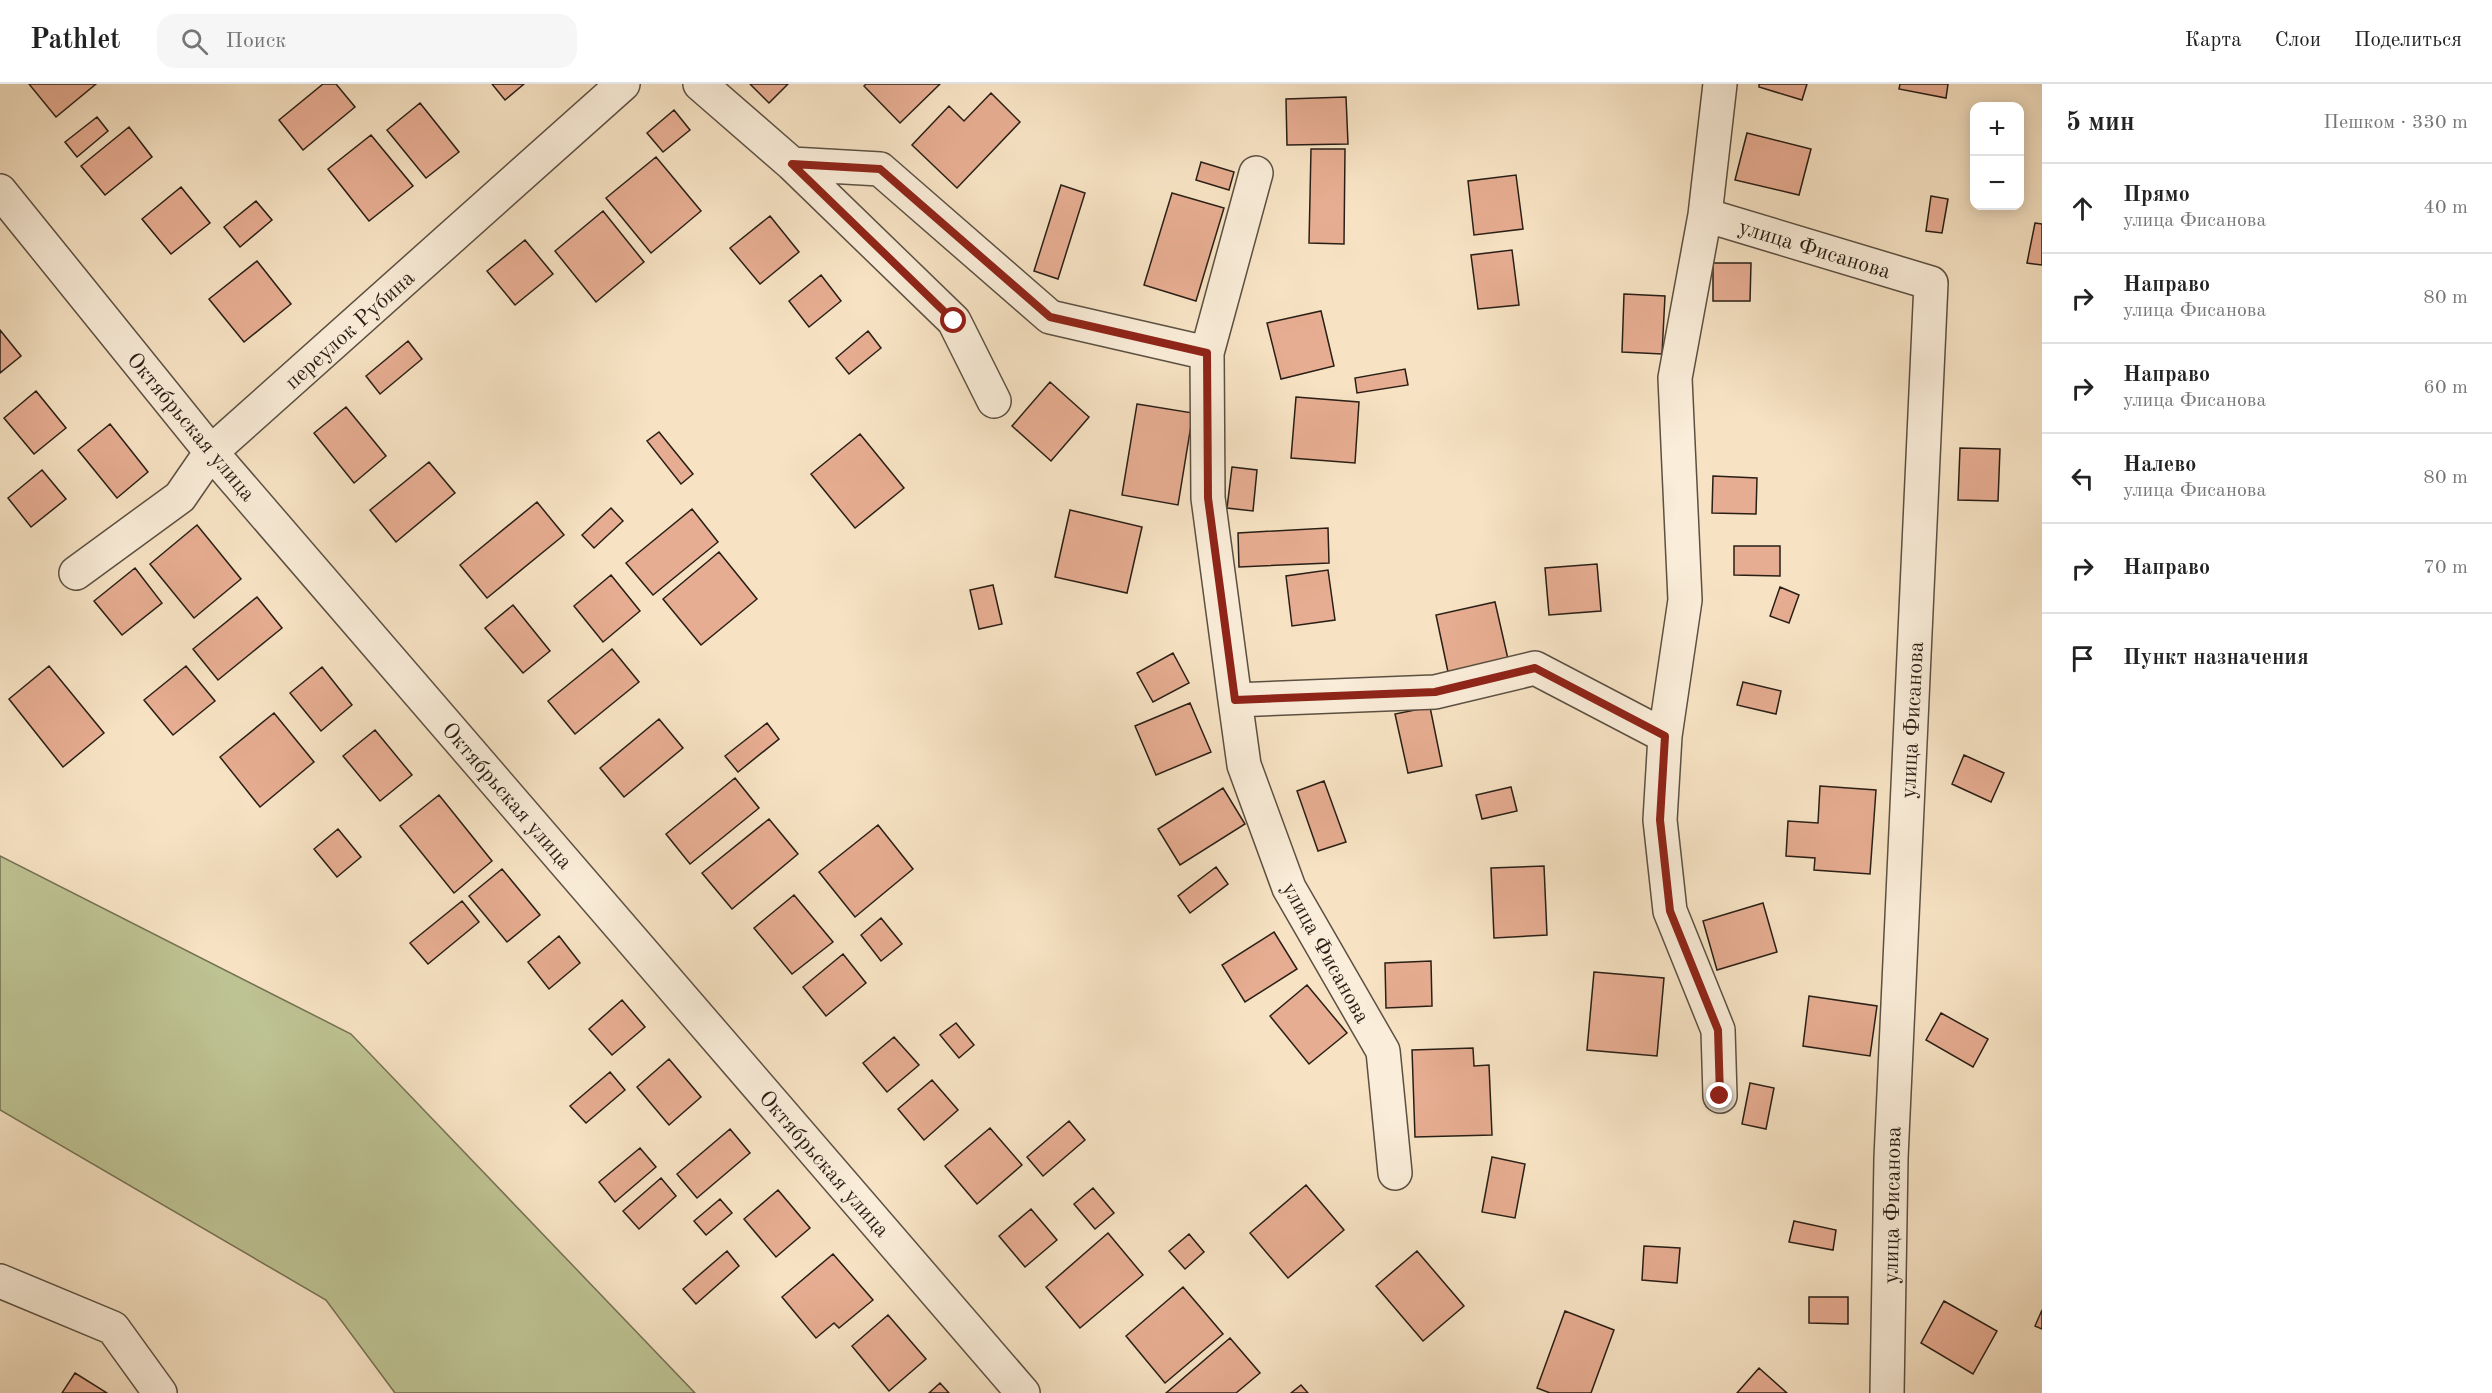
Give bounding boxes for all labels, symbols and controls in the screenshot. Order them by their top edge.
search box [157,14,577,68]
icon: search [178,25,211,58]
text: Pathlet [30,27,121,55]
text: Поиск [226,30,286,52]
text: Карта [2185,30,2242,51]
text: Слои [2275,30,2321,51]
text: Поделиться [2354,30,2462,51]
map controls [1970,102,2024,210]
button: + [1970,102,2024,156]
text: 5 мин [2066,110,2135,136]
text: Пешком · 330 m [2323,113,2468,133]
button: − [1970,156,2024,210]
text: Прямо [2123,184,2190,206]
icon: ahead [2066,192,2099,225]
text: 40 m [2423,198,2468,218]
text: улица Фисанова [2123,211,2266,231]
street label: улица Фисанова [1736,216,1893,284]
street label: переулок Рубина [281,267,419,394]
text: Направо [2123,274,2210,296]
icon: right [2066,282,2099,315]
text: 80 m [2423,288,2468,308]
text: улица Фисанова [2123,301,2266,321]
route start [940,307,966,333]
street label: Октябрьская улица [122,349,259,506]
text: Направо [2123,364,2210,386]
icon: right [2066,372,2099,405]
text: 60 m [2423,378,2468,398]
text: улица Фисанова [2123,391,2266,411]
text: Налево [2123,454,2196,476]
icon: left [2066,462,2099,495]
text: 80 m [2423,468,2468,488]
text: улица Фисанова [2123,481,2266,501]
icon: right [2066,552,2099,585]
text: Направо [2123,557,2210,579]
text: 70 m [2423,558,2468,578]
street label: улица Фисанова [1898,641,1928,799]
icon: arrive [2066,642,2099,675]
text: Пункт назначения [2123,647,2309,669]
street label: Октябрьская улица [437,719,576,874]
street label: улица Фисанова [1277,879,1373,1027]
route end [1706,1082,1732,1108]
street label: Октябрьская улица [754,1087,893,1242]
street label: улица Фисанова [1881,1126,1905,1284]

